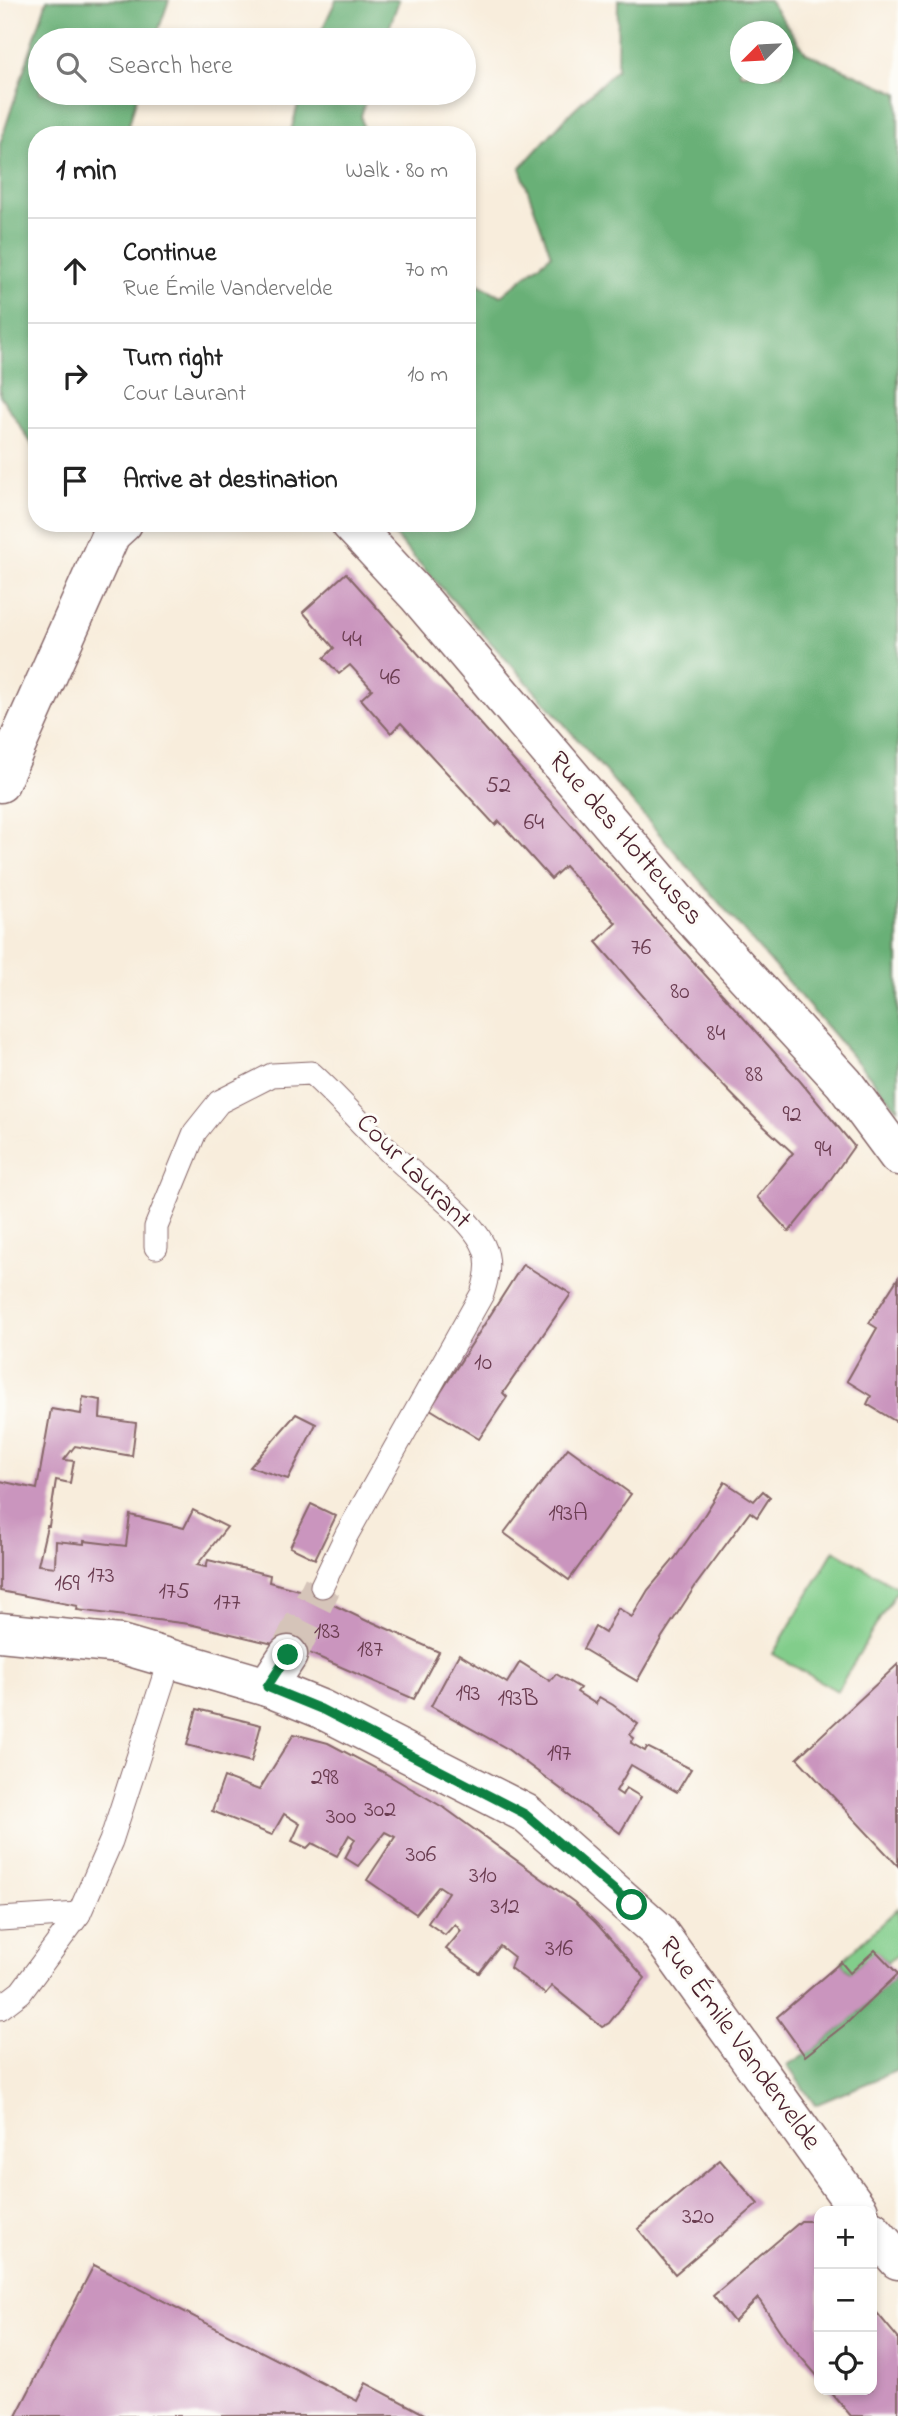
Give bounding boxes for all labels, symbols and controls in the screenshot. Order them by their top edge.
north arrow [730,21,793,84]
search box [28,28,476,105]
icon: search [52,48,90,86]
text: Search here [108,48,233,86]
text: 1 min [56,150,117,194]
text: Walk · 80 m [345,155,448,188]
text: Continue [123,235,216,273]
icon: ahead [56,252,94,290]
text: 70 m [405,254,448,287]
text: Rue Émile Vandervelde [123,273,333,306]
text: Turn right [123,340,223,378]
icon: right [56,357,94,395]
text: 10 m [407,359,448,392]
text: Cour Laurant [123,378,246,411]
icon: arrive [56,462,94,500]
text: Arrive at destination [123,462,338,500]
house number: 44 [342,623,362,658]
house number: 46 [380,661,401,696]
street label: Rue des Hotteuses [537,743,713,935]
house number: 52 [485,769,511,804]
house number: 64 [524,806,544,841]
house number: 76 [631,931,652,966]
house number: 80 [670,975,690,1010]
house number: 84 [707,1017,726,1052]
house number: 88 [745,1058,763,1093]
house number: 92 [782,1098,802,1133]
street label: Cour Laurant [345,1104,481,1240]
house number: 94 [814,1133,832,1168]
house number: 10 [474,1346,492,1381]
house number: 193A [548,1497,588,1532]
house number: 173 [87,1559,115,1594]
house number: 169 [54,1567,80,1602]
house number: 175 [158,1575,190,1610]
house number: 177 [213,1586,241,1621]
house number: 183 [314,1615,340,1650]
house number: 187 [357,1633,383,1668]
route end [272,1639,303,1670]
house number: 193 [456,1677,480,1712]
house number: 193B [498,1682,538,1717]
house number: 197 [547,1737,571,1772]
house number: 298 [311,1761,339,1796]
house number: 302 [364,1793,396,1828]
house number: 300 [326,1800,356,1835]
house number: 306 [406,1838,437,1873]
house number: 310 [469,1859,497,1894]
route start [616,1889,647,1920]
house number: 312 [490,1890,520,1925]
street label: Rue Émile Vandervelde [647,1929,831,2160]
house number: 316 [545,1932,573,1967]
house number: 320 [682,2200,714,2235]
map controls [814,2206,877,2395]
button: + [814,2206,877,2269]
button: − [814,2269,877,2332]
button: locate [814,2332,877,2395]

